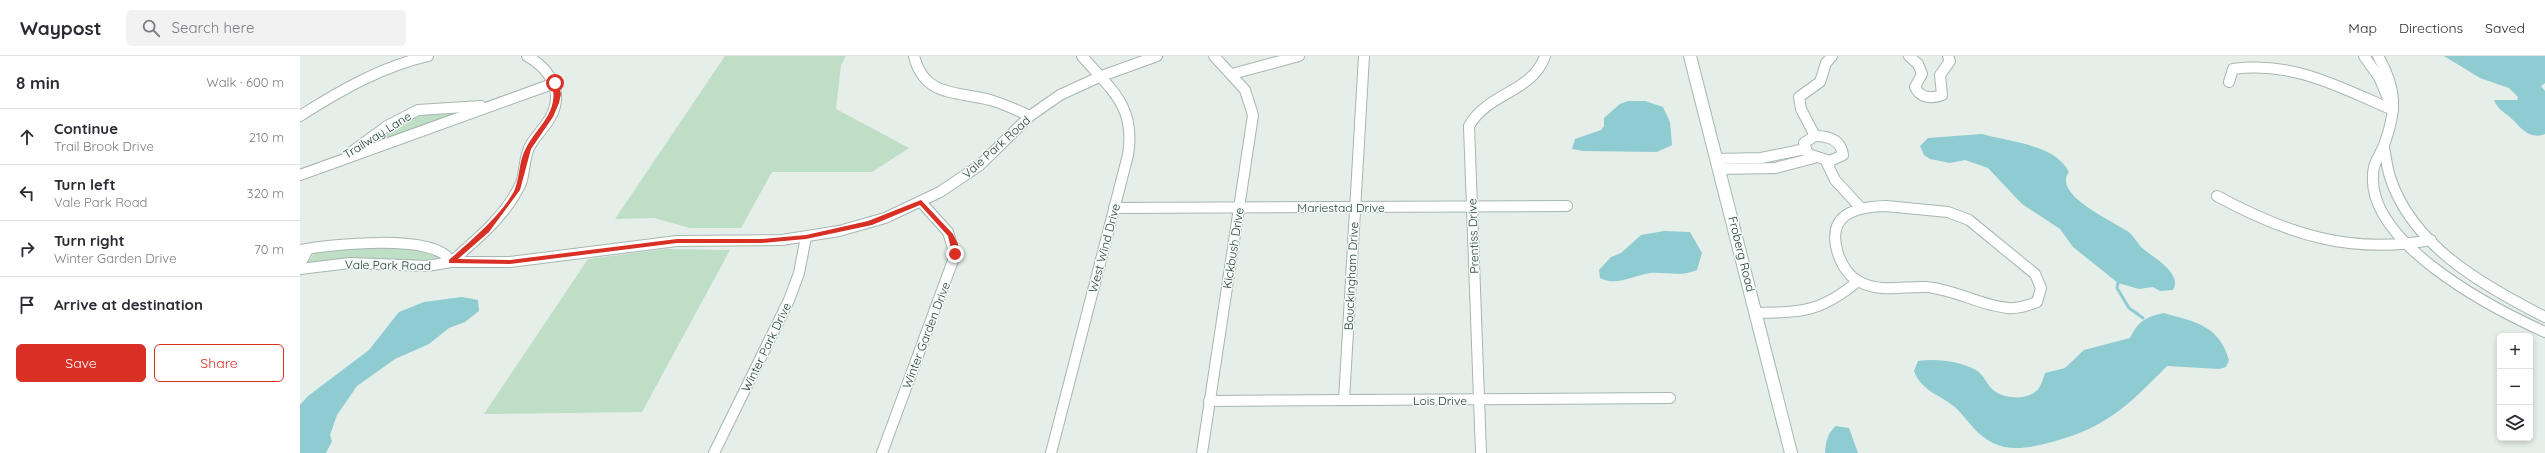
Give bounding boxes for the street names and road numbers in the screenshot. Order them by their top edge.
street label: Trailway Lane [340,108,414,162]
street label: Vale Park Road [959,113,1033,181]
street label: Prentiss Drive [1464,198,1482,274]
street label: Mariestad Drive [1297,200,1385,215]
street label: West Wind Drive [1085,202,1123,294]
street label: Kickbush Drive [1219,206,1247,290]
street label: Froberg Road [1725,215,1759,293]
street label: Bouckingham Drive [1341,221,1361,331]
street label: Vale Park Road [345,257,431,273]
street label: Winter Garden Drive [899,279,953,390]
street label: Winter Park Drive [738,300,794,394]
street label: Lois Drive [1413,393,1467,408]

